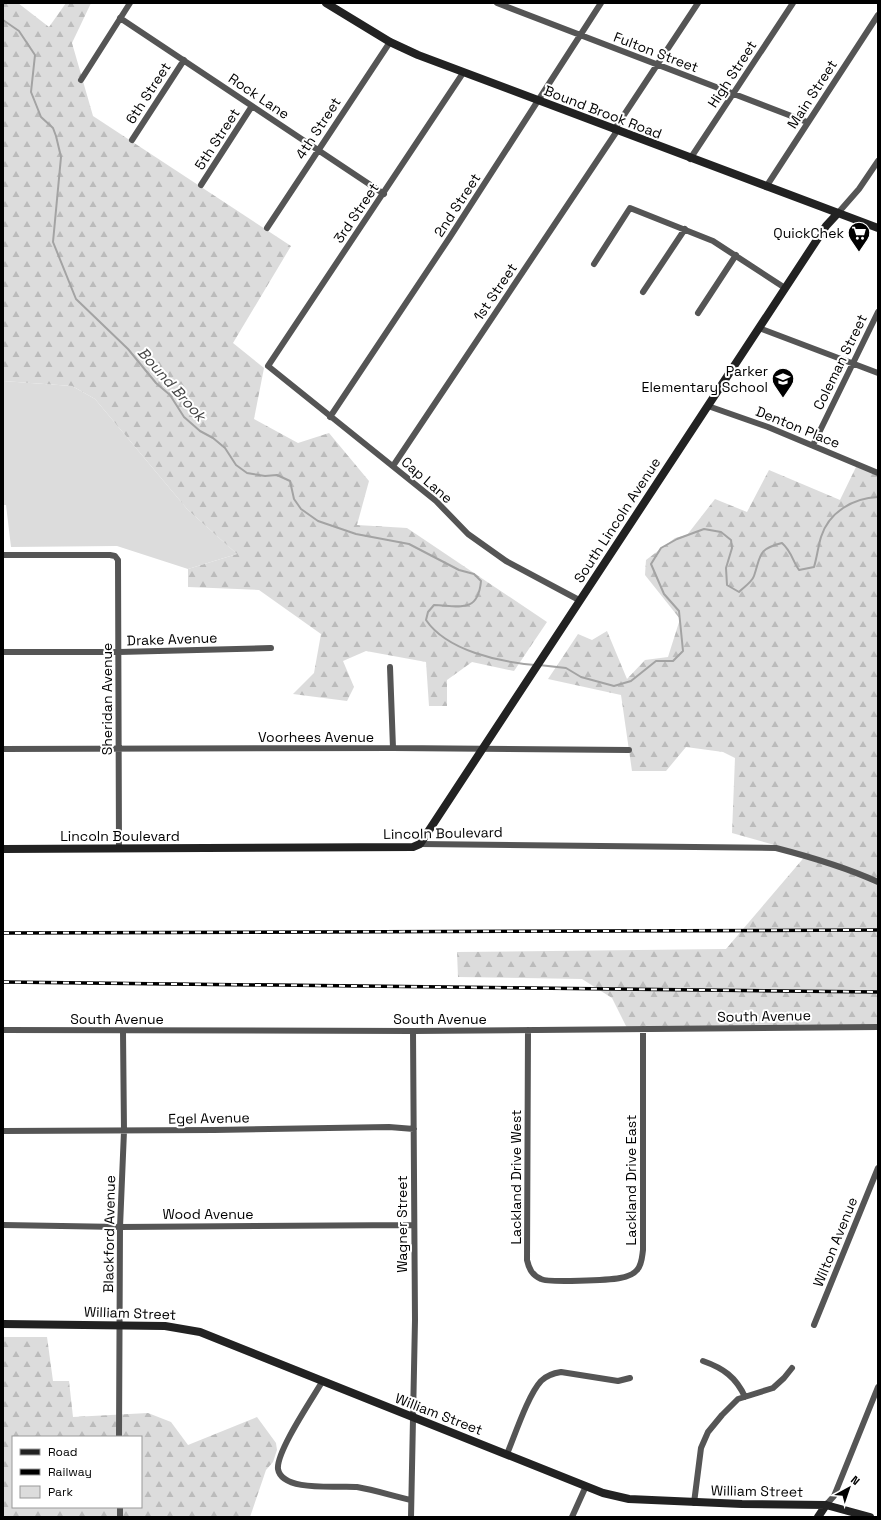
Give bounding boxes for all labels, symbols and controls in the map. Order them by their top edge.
street label: Fulton Street [611,28,701,76]
street label: High Street [704,37,760,111]
street label: Main Street [783,56,841,132]
street label: 6th Street [121,59,175,127]
street label: Rock Lane [225,69,293,123]
street label: Bound Brook Road [542,81,664,143]
street label: 4th Street [291,94,345,162]
street label: 5th Street [190,105,244,173]
street label: 2nd Street [430,170,484,240]
street label: 3rd Street [329,179,383,247]
supermarket icon: QuickChek [846,220,872,253]
place label: QuickChek [773,224,844,242]
street label: 1st Street [469,260,521,324]
street label: Coleman Street [809,311,871,413]
water label: Bound Brook [134,343,211,426]
place label: Parker Elementary School [642,362,768,396]
school or university icon: Parker Elementary School [770,366,796,399]
street label: Denton Place [753,402,843,452]
street label: Cap Lane [398,453,456,507]
street label: South Lincoln Avenue [570,454,664,586]
street label: Drake Avenue [126,628,218,650]
street label: Sheridan Avenue [98,643,116,755]
street label: Voorhees Avenue [258,728,374,746]
street label: Lincoln Boulevard [383,823,503,843]
street label: Lincoln Boulevard [60,827,180,845]
street label: South Avenue [717,1006,811,1026]
street label: South Avenue [70,1010,164,1028]
street label: South Avenue [393,1010,487,1028]
street label: Egel Avenue [168,1108,250,1128]
street label: Lackland Drive West [507,1109,525,1245]
street label: Lackland Drive East [622,1115,640,1245]
street label: Blackford Avenue [99,1175,119,1293]
street label: Wagner Street [393,1175,411,1273]
street label: Wilton Avenue [809,1194,861,1290]
street label: Wood Avenue [162,1205,254,1223]
street label: William Street [83,1302,177,1324]
street label: William Street [393,1389,485,1439]
legend [12,1436,142,1508]
text: Road [48,1444,77,1460]
text: Railway [48,1464,92,1480]
north arrow [829,1468,869,1508]
text: N [848,1473,863,1488]
street label: William Street [711,1481,803,1501]
text: Park [48,1484,73,1500]

